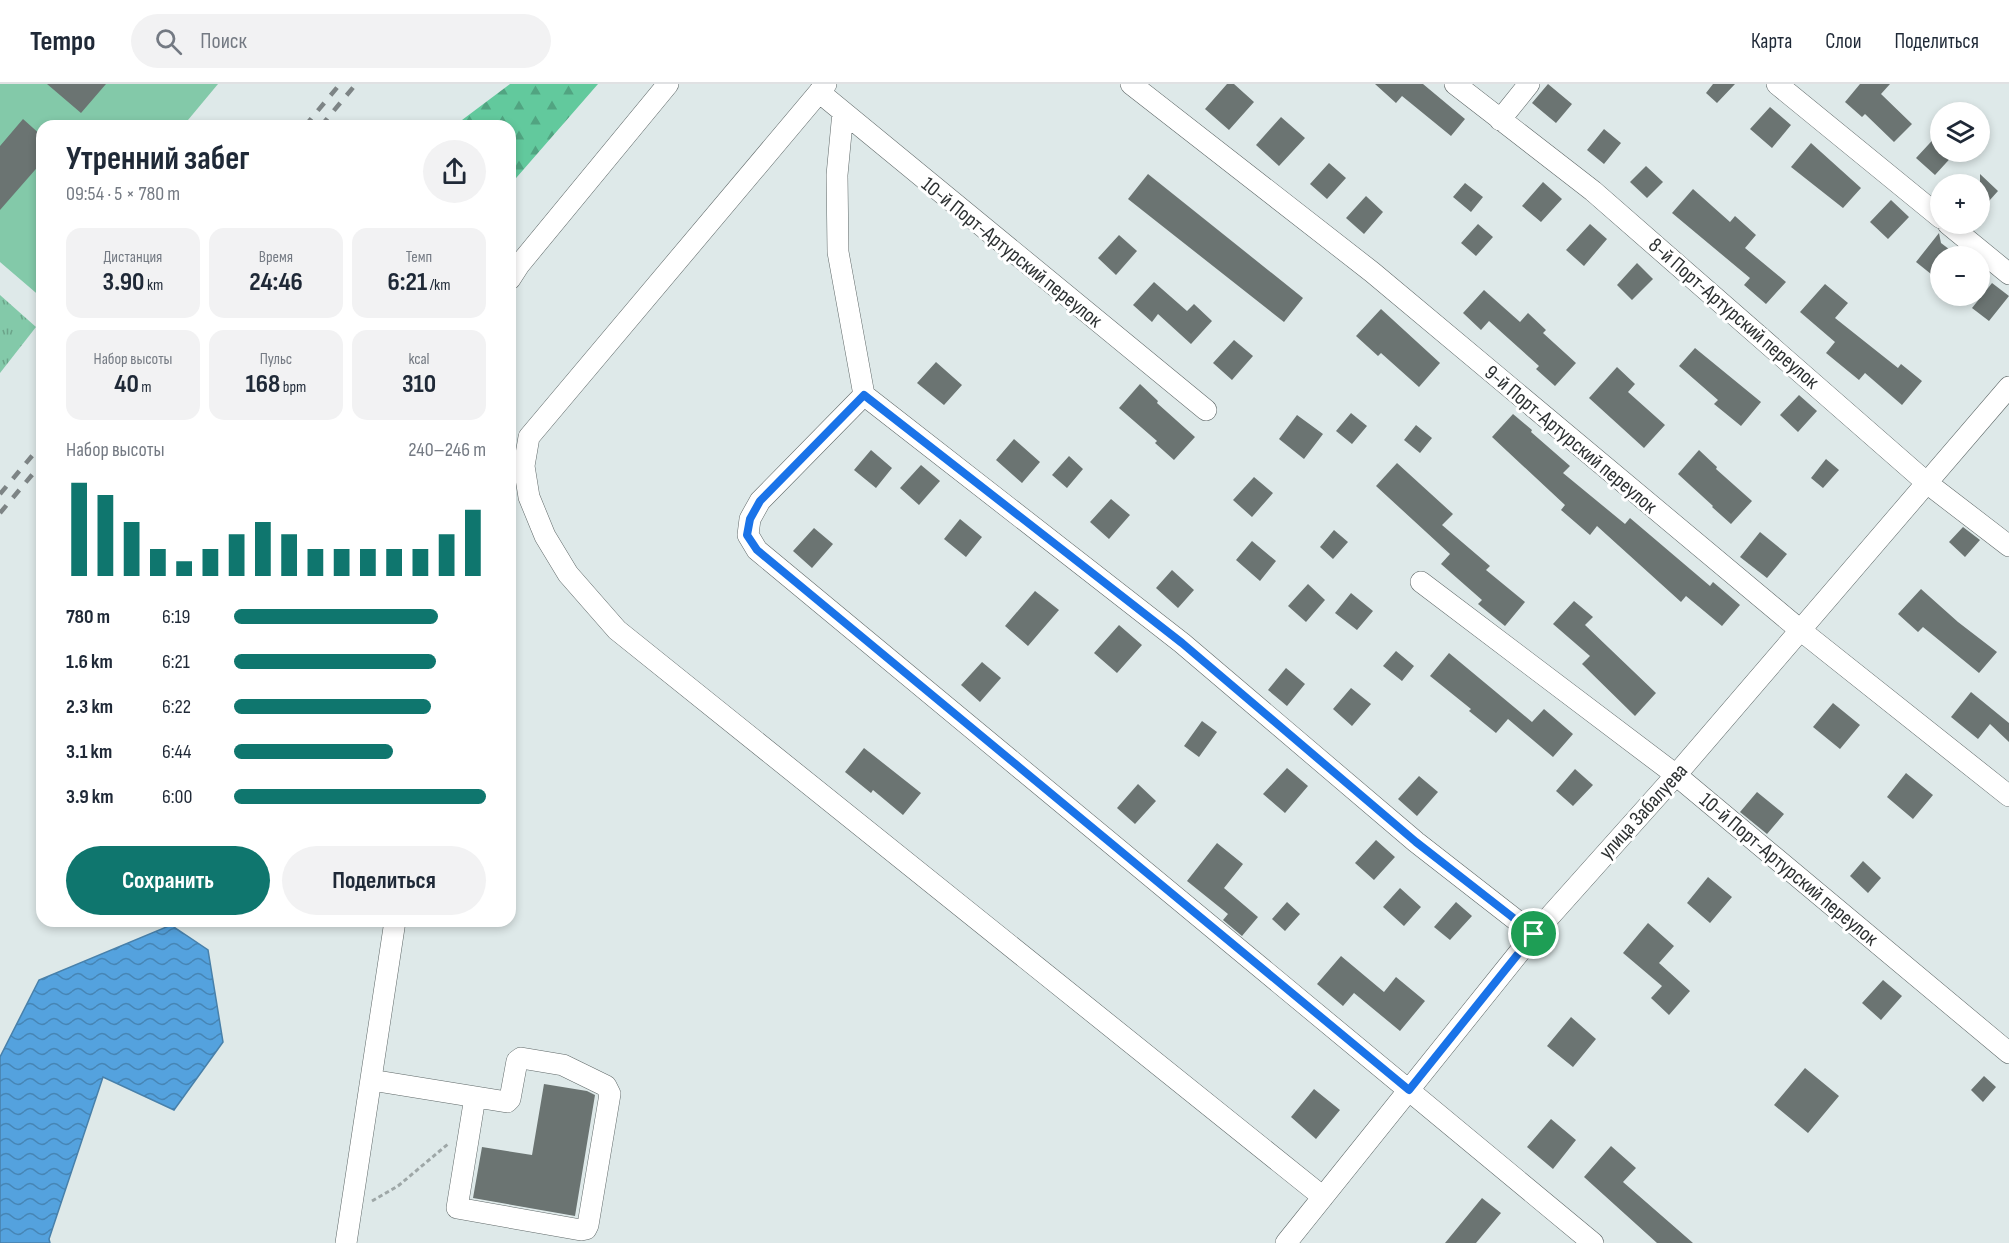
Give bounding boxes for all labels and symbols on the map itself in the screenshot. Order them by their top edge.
street label: 10-й Порт-Артурский переулок [916,172,1107,333]
street label: 8-й Порт-Артурский переулок [1643,233,1824,394]
street label: 9-й Порт-Артурский переулок [1479,360,1662,519]
street label: улица Забалуева [1594,758,1693,864]
street label: 10-й Порт-Артурский переулок [1694,787,1883,951]
pin [1508,908,1559,959]

